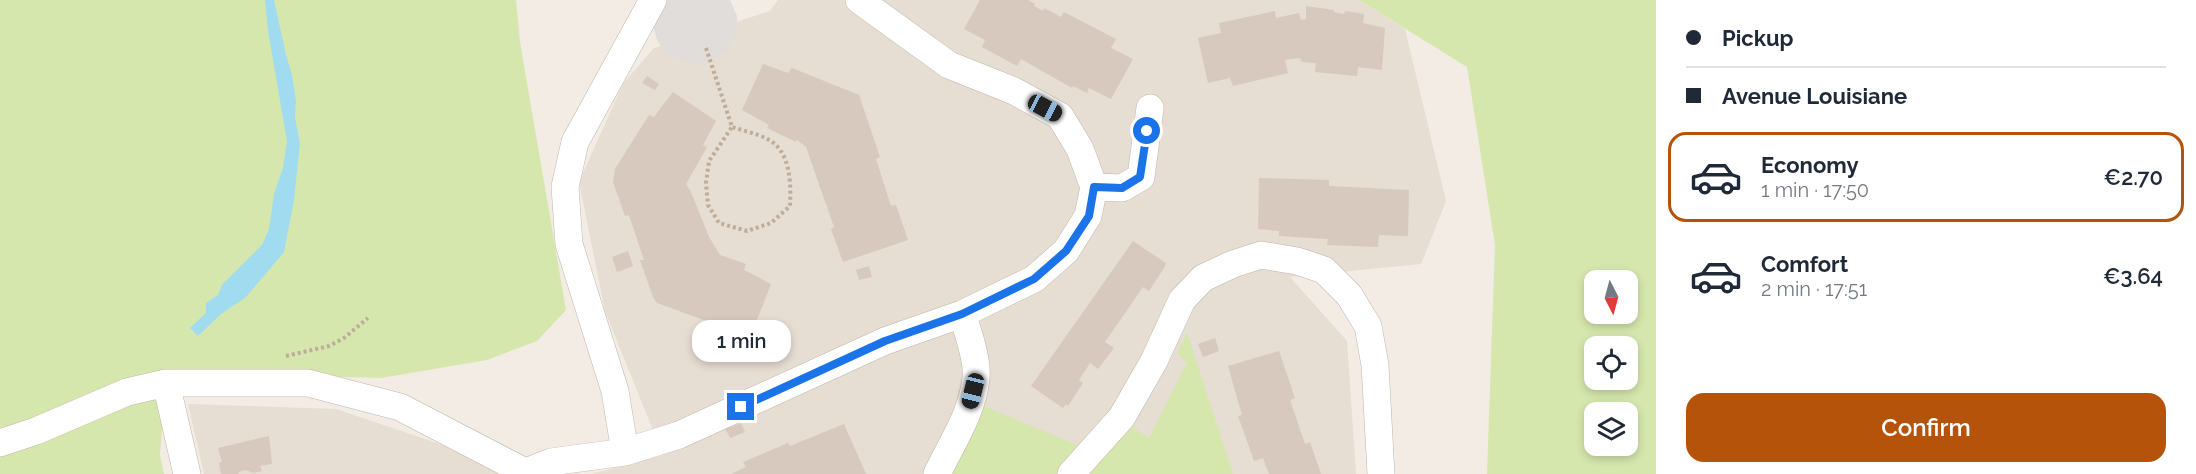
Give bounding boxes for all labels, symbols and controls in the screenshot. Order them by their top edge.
text: Pickup [1722,25,1794,51]
text: Avenue Louisiane [1722,83,1907,109]
car [1025,92,1065,124]
route start [1133,117,1160,144]
icon: car [1689,150,1743,204]
text: Economy [1761,152,1859,178]
text: €2.70 [2104,164,2163,190]
text: 1 min · 17:50 [1761,178,1869,202]
icon: car [1689,249,1743,303]
text: Comfort [1761,251,1848,277]
text: €3.64 [2103,263,2163,289]
north arrow [1584,270,1638,324]
map controls [1584,270,1638,456]
text: 2 min · 17:51 [1761,277,1867,301]
callout: 1 min [692,320,790,362]
text: 1 min [717,329,766,353]
button: locate [1584,336,1638,390]
car [960,371,986,411]
route end [727,393,754,420]
button: Confirm [1686,393,2166,462]
button: layers [1584,402,1638,456]

